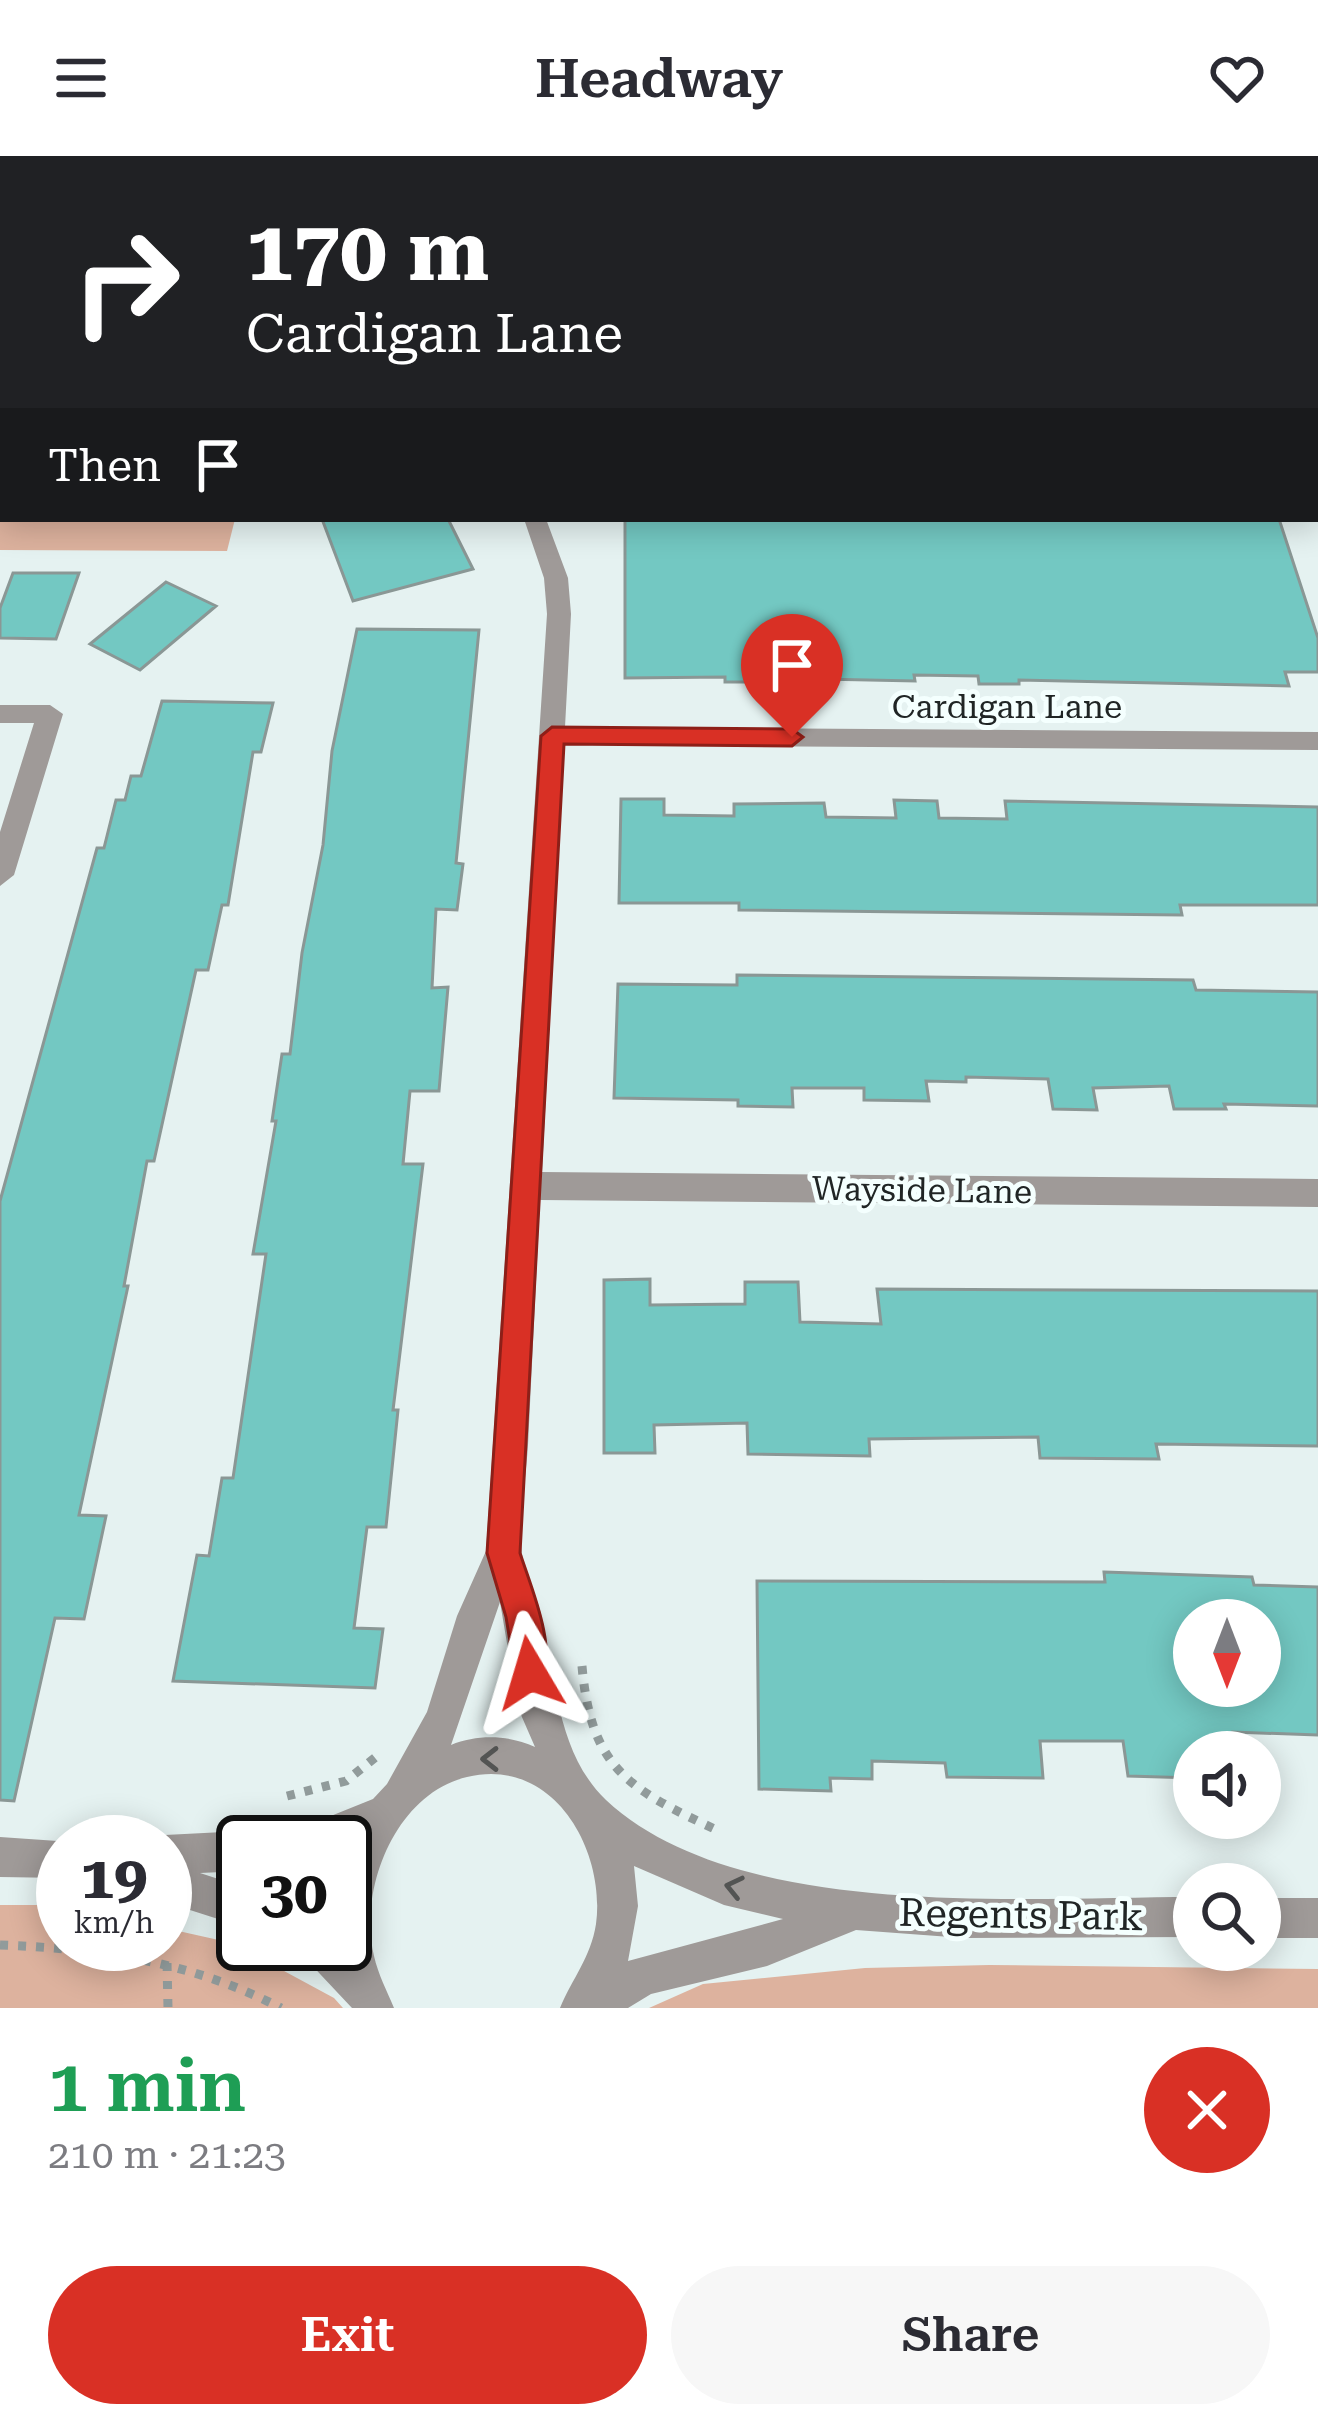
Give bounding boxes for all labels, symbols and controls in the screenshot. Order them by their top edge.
icon: menu [48,45,114,111]
icon: heart [1204,45,1270,111]
text: Headway [535,47,783,110]
text: 170 m [246,202,489,300]
icon: right [48,204,204,360]
text: Cardigan Lane [246,302,623,365]
icon: arrive [185,432,251,498]
text: Then [48,439,161,492]
pin [741,614,843,737]
icon: arrive [759,632,825,698]
street label: Cardigan Lane [892,687,1122,726]
street label: Wayside Lane [812,1169,1032,1211]
north arrow [1173,1599,1281,1707]
map controls [1173,1599,1281,1971]
position arrow [467,1610,593,1736]
button: sound [1173,1731,1281,1839]
one-way arrow [480,1746,498,1772]
speed limit sign: 30 [216,1815,372,1971]
text: 19 [80,1842,148,1913]
button: search [1173,1863,1281,1971]
one-way arrow [725,1876,745,1901]
street label: Regents Park [898,1890,1144,1940]
text: km/h [74,1905,154,1940]
text: 1 min [48,2044,246,2129]
button: close [1144,2047,1270,2173]
text: 210 m · 21:23 [48,2132,286,2178]
button: Exit [48,2266,647,2404]
button: Share [671,2266,1270,2404]

